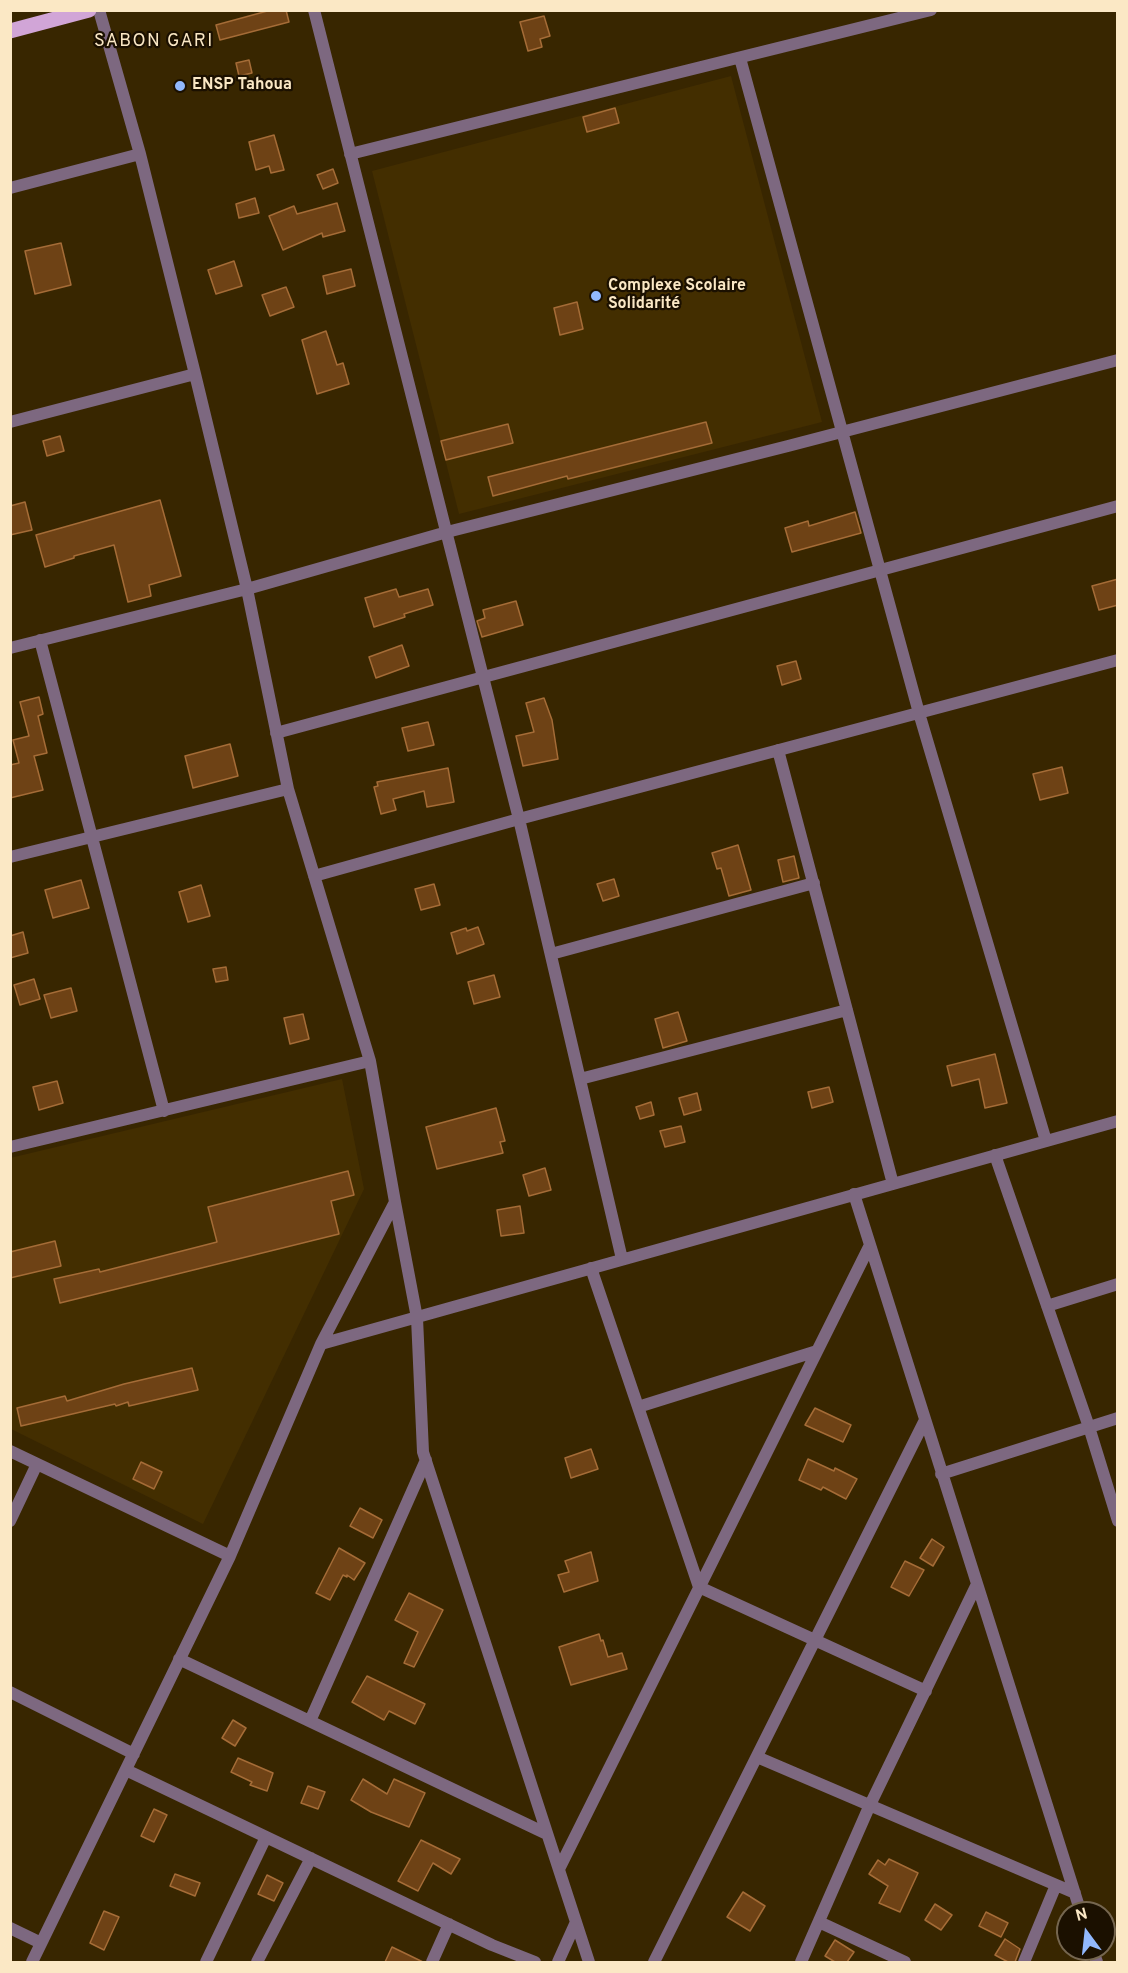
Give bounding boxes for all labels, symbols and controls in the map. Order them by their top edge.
district label: SABON GARI [94,31,214,53]
place label: ENSP Tahoua [192,76,292,96]
marker: ENSP Tahoua [173,79,187,93]
place label: Complexe Scolaire Solidarité [608,277,746,315]
marker: Complexe Scolaire Solidarité [589,289,603,303]
north arrow [1056,1901,1116,1961]
text: N [1074,1904,1090,1927]

